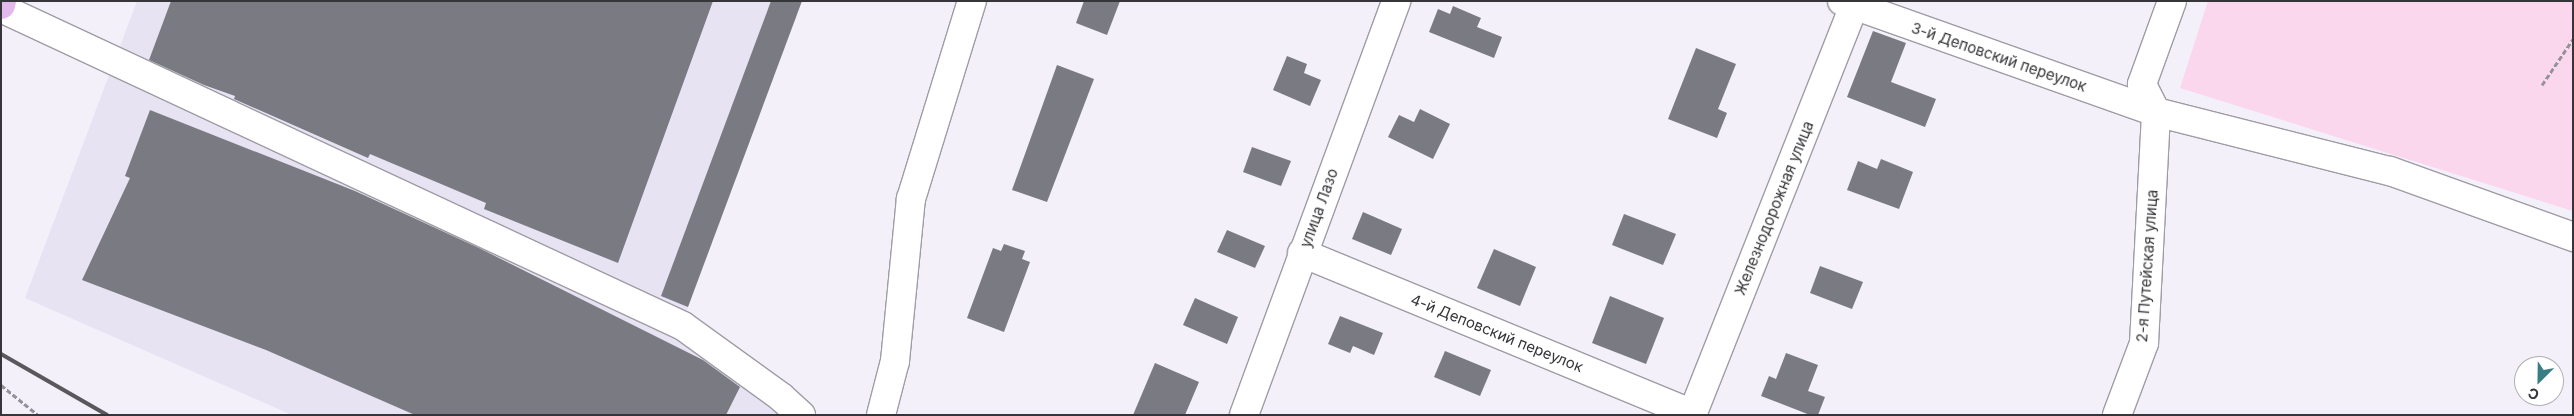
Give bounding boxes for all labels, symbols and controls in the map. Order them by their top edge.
street label: 3-й Деповский переулок [1909,19,2089,95]
street label: Железнодорожная улица [1731,118,1817,298]
street label: улица Лазо [1296,166,1342,250]
street label: 2-я Путейская улица [2133,189,2161,343]
street label: 4-й Деповский переулок [1408,290,1586,376]
north arrow [2514,356,2564,406]
text: С [2525,385,2541,404]

